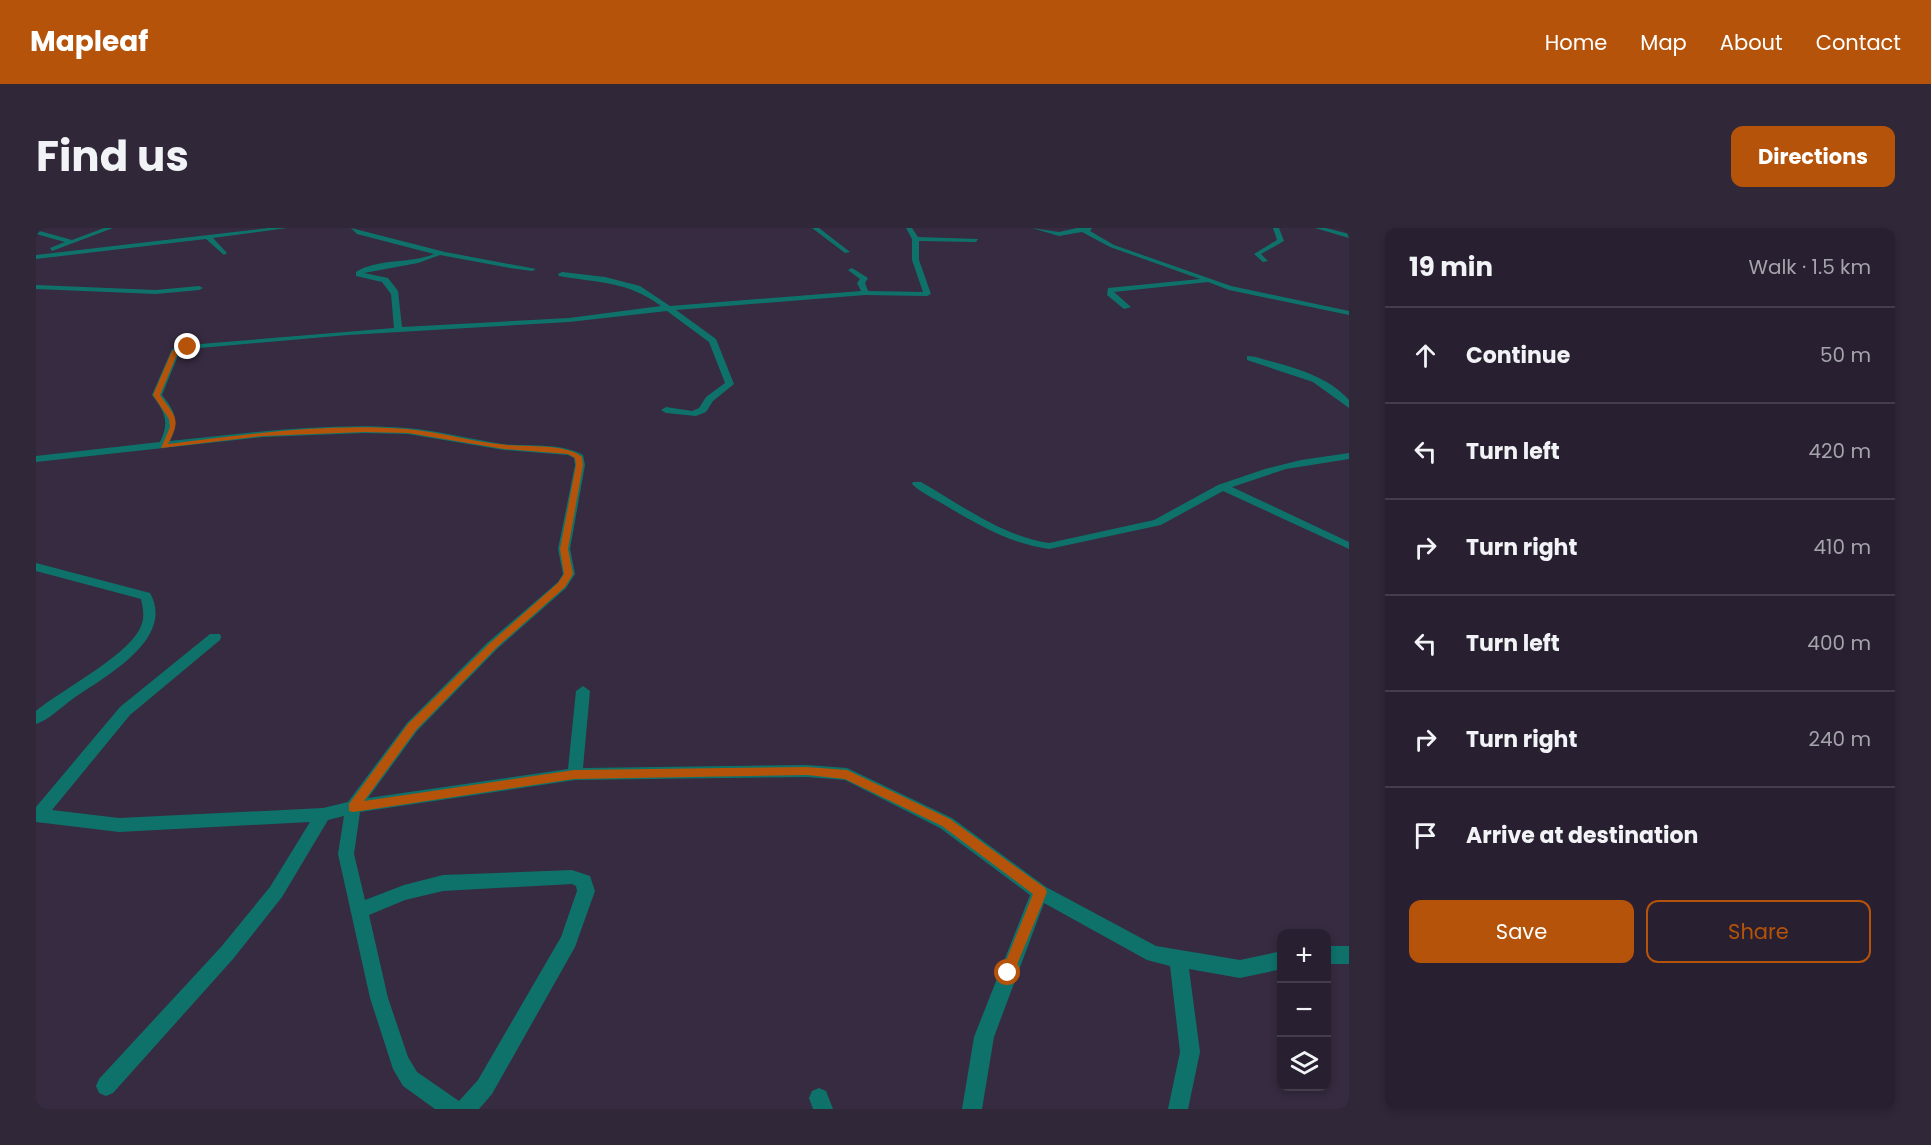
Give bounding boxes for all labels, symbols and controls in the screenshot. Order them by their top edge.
text: Mapleaf [30,22,148,61]
text: Home [1545,28,1607,57]
text: Map [1640,28,1687,57]
text: About [1720,28,1783,57]
text: Contact [1816,28,1901,57]
button: Directions [1731,126,1895,187]
text: Find us [36,127,189,186]
text: 19 min [1409,249,1493,285]
text: Walk · 1.5 km [1748,253,1871,281]
route end [174,333,200,359]
icon: ahead [1409,339,1442,372]
text: Continue [1466,340,1570,371]
text: 50 m [1820,341,1871,369]
icon: left [1409,435,1442,468]
text: Turn left [1466,436,1560,467]
text: 420 m [1808,437,1871,465]
icon: right [1409,531,1442,564]
text: Turn right [1466,532,1577,563]
text: 410 m [1814,533,1871,561]
icon: left [1409,627,1442,660]
text: Turn left [1466,628,1560,659]
text: 400 m [1807,629,1871,657]
icon: right [1409,723,1442,756]
text: Turn right [1466,724,1577,755]
text: 240 m [1808,725,1871,753]
icon: arrive [1409,819,1442,852]
text: Arrive at destination [1466,820,1698,851]
button: Save [1409,900,1634,963]
button: Share [1646,900,1871,963]
map controls [1277,929,1331,1091]
button: + [1277,929,1331,983]
route start [994,959,1020,985]
button: − [1277,983,1331,1037]
button: layers [1277,1037,1331,1091]

